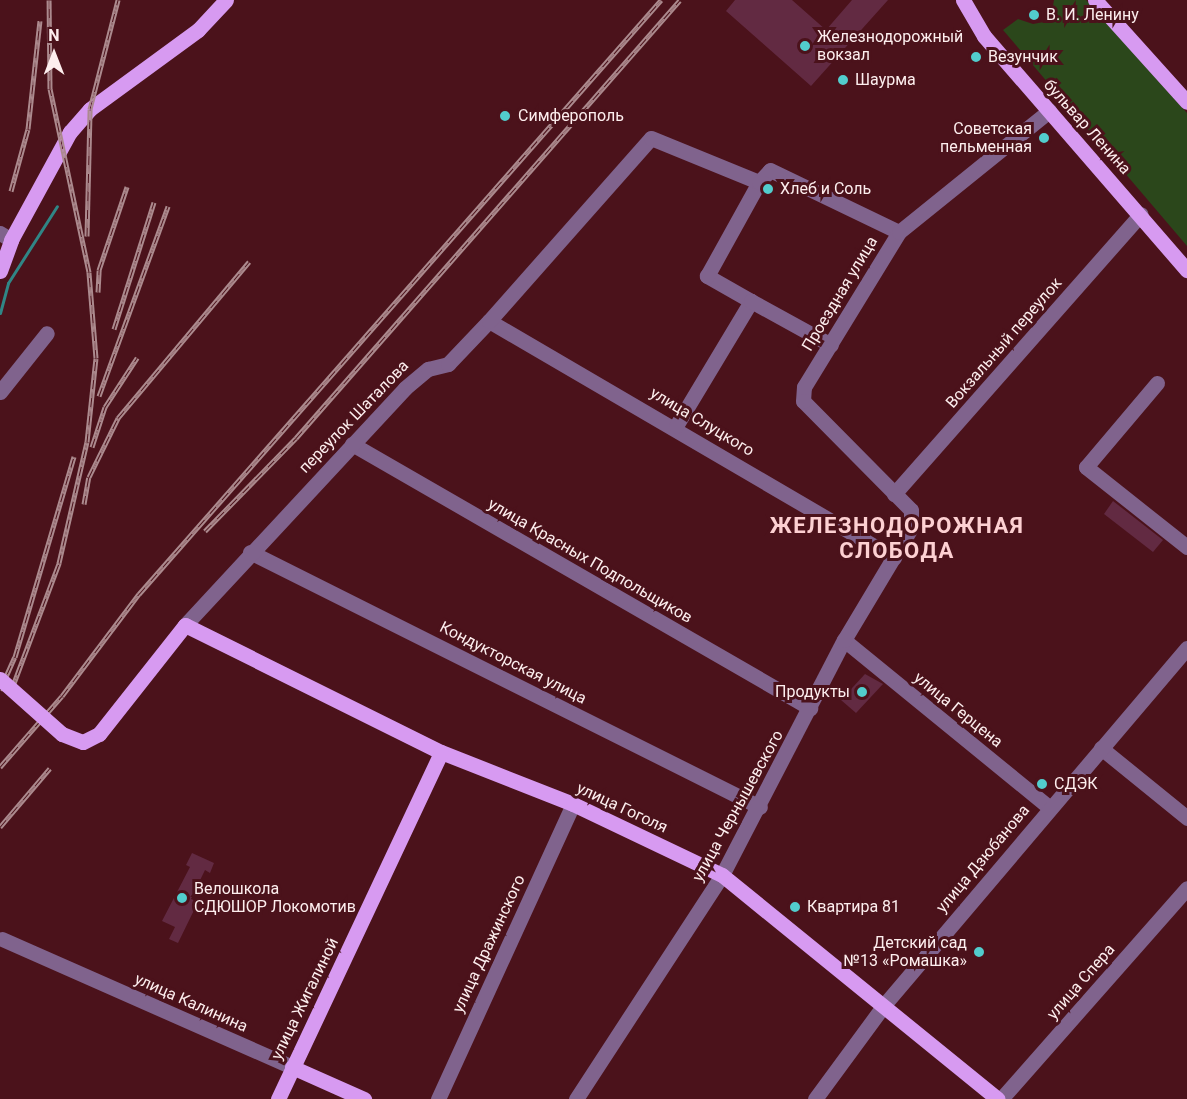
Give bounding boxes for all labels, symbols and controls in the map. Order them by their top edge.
place label: В. И. Ленину [1046,5,1139,25]
marker: В. И. Ленину [1027,8,1041,22]
north arrow [24,24,84,84]
text: N [48,26,60,45]
place label: Железнодорожный вокзал [817,27,963,65]
marker: Железнодорожный вокзал [798,39,812,53]
place label: Везунчик [988,47,1058,67]
marker: Везунчик [969,50,983,64]
place label: Шаурма [855,70,916,90]
marker: Шаурма [836,73,850,87]
street label: бульвар Ленина [1039,76,1135,178]
place label: Симферополь [518,106,624,126]
marker: Симферополь [496,107,514,125]
place label: Советская пельменная [940,119,1032,157]
marker: Советская пельменная [1037,131,1051,145]
place label: Хлеб и Соль [780,179,871,199]
marker: Хлеб и Соль [761,182,775,196]
street label: Проездная улица [798,233,882,355]
street label: Вокзальный переулок [942,274,1066,412]
street label: переулок Шаталова [295,357,413,477]
street label: улица Слуцкого [647,383,757,461]
street label: улица Красных Подпольщиков [484,495,696,627]
district label: ЖЕЛЕЗНОДОРОЖНАЯ СЛОБОДА [770,512,1024,564]
street label: Кондукторская улица [436,618,590,708]
street label: улица Герцена [910,668,1006,752]
place label: Продукты [775,682,850,702]
marker: Продукты [855,685,869,699]
street label: улица Чернышевского [688,727,788,885]
place label: СДЭК [1054,774,1098,794]
marker: СДЭК [1035,777,1049,791]
street label: улица Гоголя [574,779,670,837]
street label: улица Дзюбанова [932,801,1034,917]
street label: улица Дражинского [449,872,529,1016]
place label: Велошкола СДЮШОР Локомотив [194,879,356,917]
marker: Велошкола СДЮШОР Локомотив [175,891,189,905]
place label: Квартира 81 [807,897,900,917]
marker: Квартира 81 [788,900,802,914]
place label: Детский сад №13 «Ромашка» [844,933,967,971]
street label: улица Жигалиной [267,935,343,1063]
street label: улица Спера [1043,940,1119,1024]
marker: Детский сад №13 «Ромашка» [972,945,986,959]
street label: улица Калинина [131,969,251,1037]

